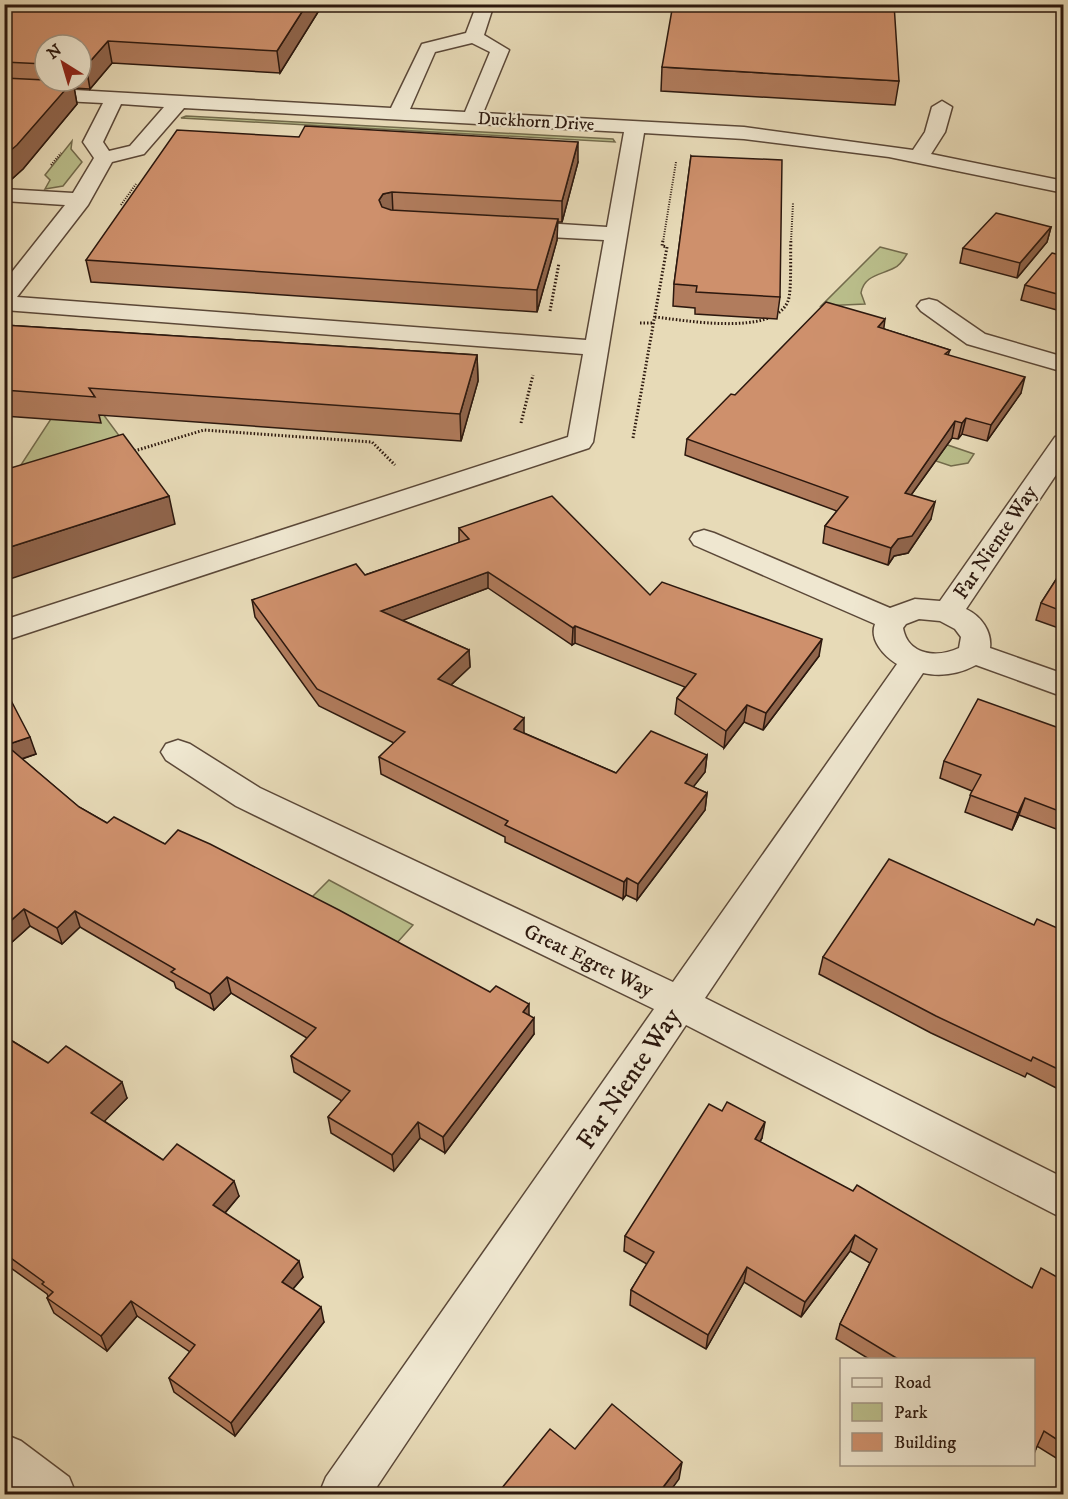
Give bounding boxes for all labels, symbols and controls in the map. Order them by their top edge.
north arrow [33,33,93,93]
text: N [43,40,66,64]
street label: Duckhorn Drive [477,108,595,136]
street label: Far Niente Way [948,480,1044,604]
street label: Great Egret Way [520,918,659,1004]
street label: Far Niente Way [570,1001,689,1156]
legend [840,1358,1035,1466]
text: Road [894,1372,931,1394]
text: Park [894,1402,928,1424]
text: Building [894,1432,956,1454]

